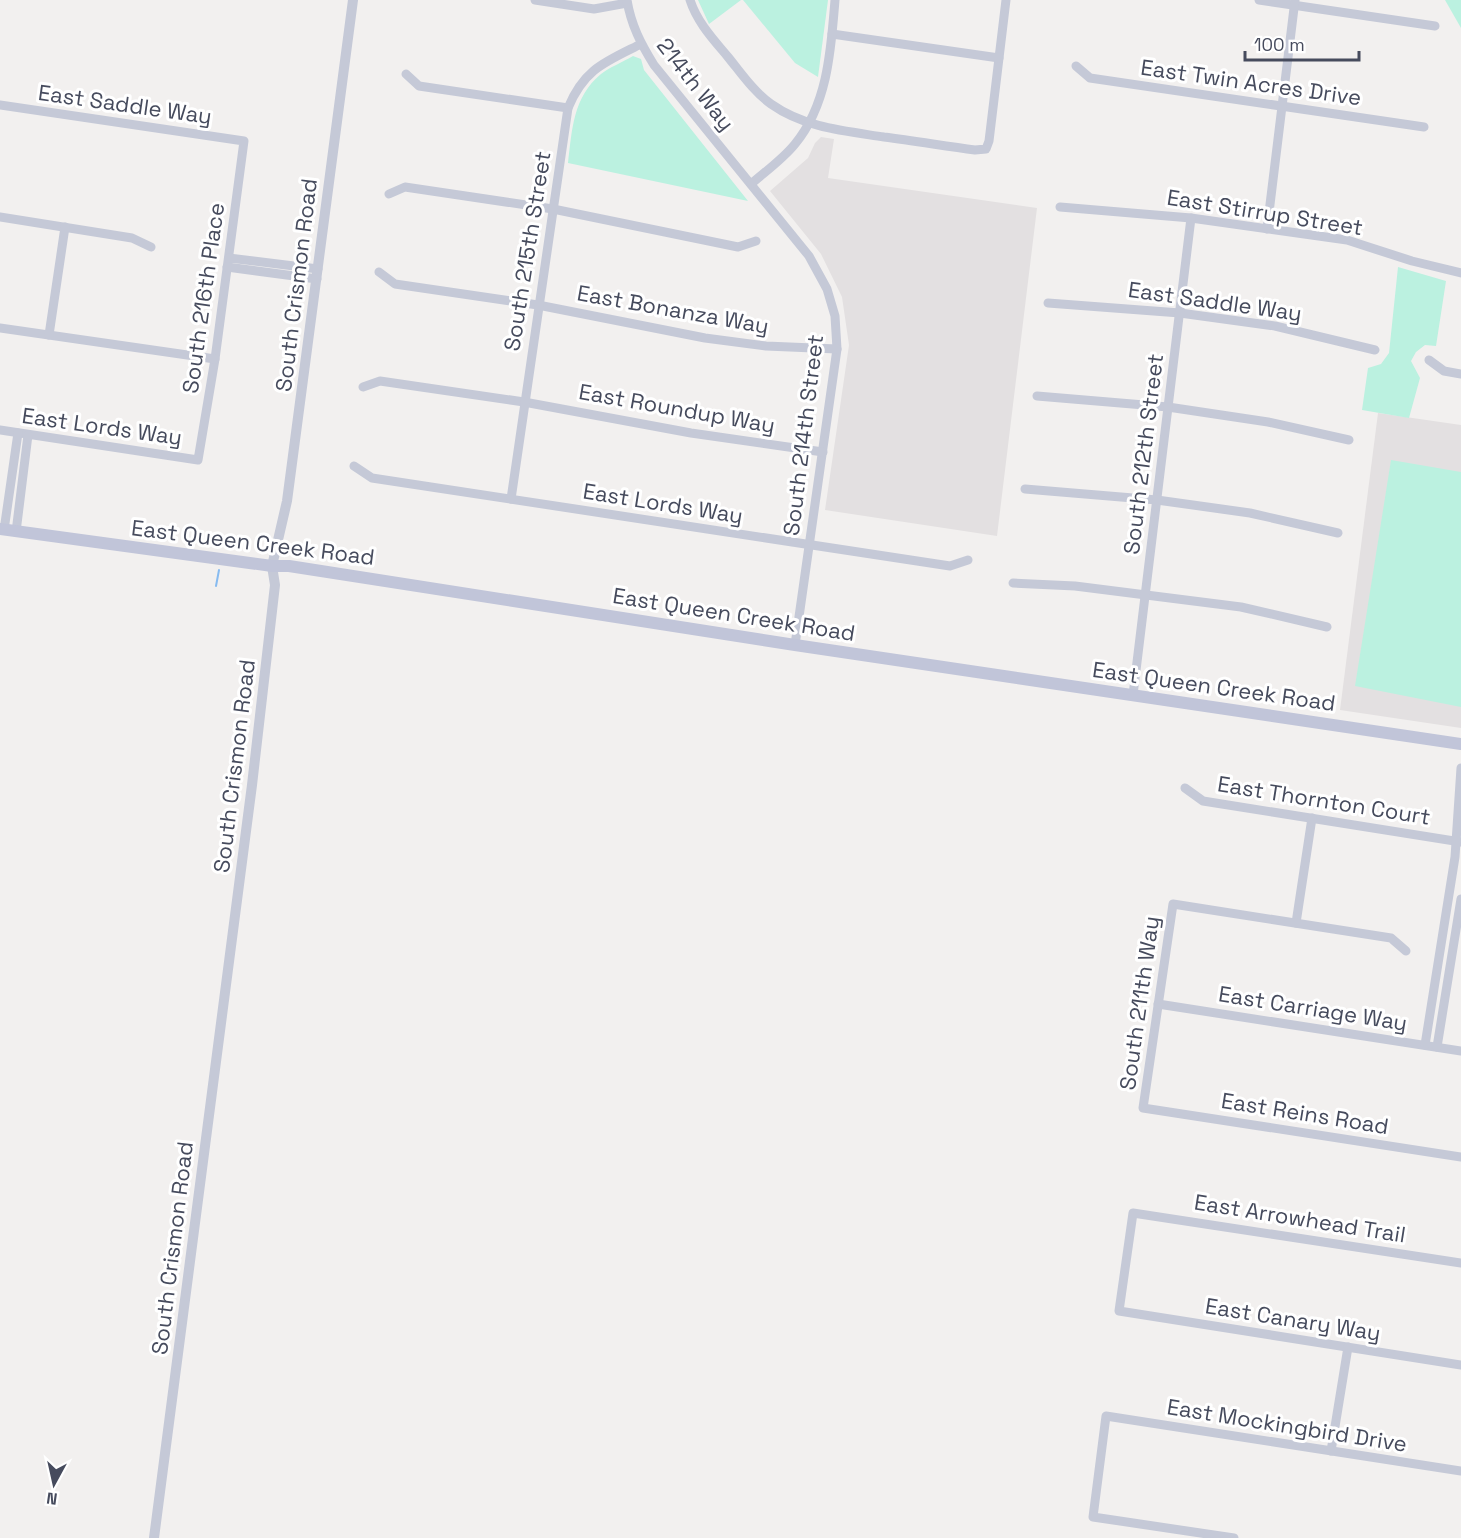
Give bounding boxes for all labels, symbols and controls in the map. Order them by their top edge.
scale bar [1245,24,1359,62]
street label: 214th Way [651,32,741,136]
text: 100 m [1254,33,1305,56]
street label: East Twin Acres Drive [1139,53,1363,111]
street label: East Saddle Way [36,78,214,130]
street label: South 215th Street [497,149,557,353]
street label: South Crismon Road [269,177,323,393]
street label: East Stirrup Street [1165,183,1365,241]
street label: South 216th Place [176,201,230,395]
street label: East Saddle Way [1126,275,1304,327]
street label: East Bonanza Way [575,278,771,340]
street label: South 214th Street [777,333,829,537]
street label: South 212th Street [1117,352,1169,556]
street label: East Roundup Way [577,377,777,439]
street label: East Lords Way [20,401,184,451]
street label: East Lords Way [581,477,745,529]
street label: East Queen Creek Road [130,513,376,571]
street label: East Queen Creek Road [611,581,857,647]
street label: East Queen Creek Road [1091,655,1337,717]
street label: South Crismon Road [207,658,261,874]
street label: East Thornton Court [1216,769,1432,831]
street label: South 211th Way [1113,914,1165,1092]
street label: East Carriage Way [1217,979,1409,1037]
street label: East Reins Road [1219,1086,1391,1140]
street label: South Crismon Road [145,1140,199,1356]
street label: East Arrowhead Trail [1192,1187,1408,1249]
street label: East Canary Way [1203,1291,1383,1347]
street label: East Mockingbird Drive [1165,1392,1409,1458]
north arrow [24,1454,84,1514]
text: N [45,1487,59,1510]

